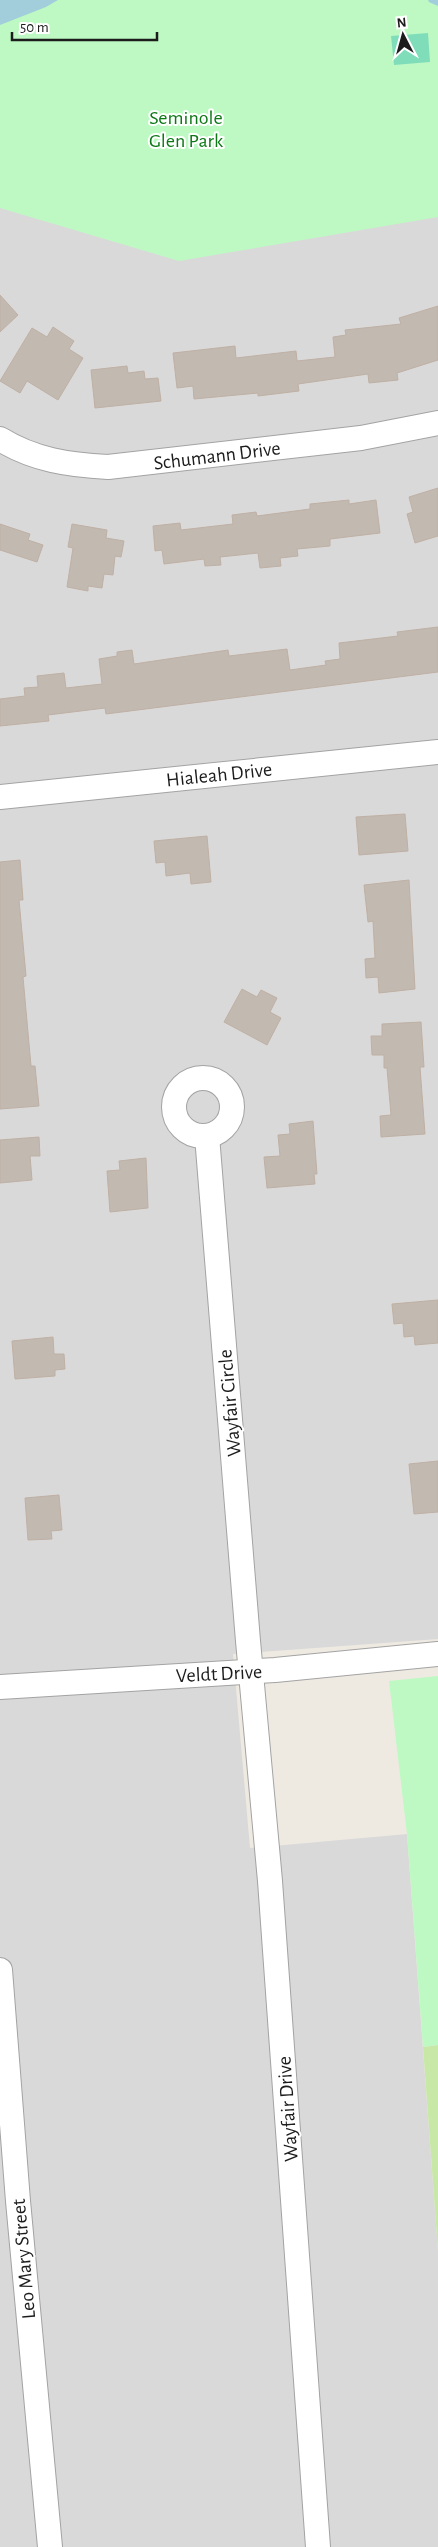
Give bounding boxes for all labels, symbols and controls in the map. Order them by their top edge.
scale bar [12,10,158,42]
north arrow [378,10,428,60]
text: N [396,16,407,31]
text: 50 m [20,20,49,35]
park label: Seminole Glen Park [149,108,223,151]
street label: Schumann Drive [153,438,282,474]
street label: Hialeah Drive [165,759,273,791]
street label: Wayfair Circle [215,1348,245,1457]
street label: Veldt Drive [175,1662,263,1686]
street label: Wayfair Drive [274,2056,302,2162]
street label: Leo Mary Street [9,2197,39,2320]

